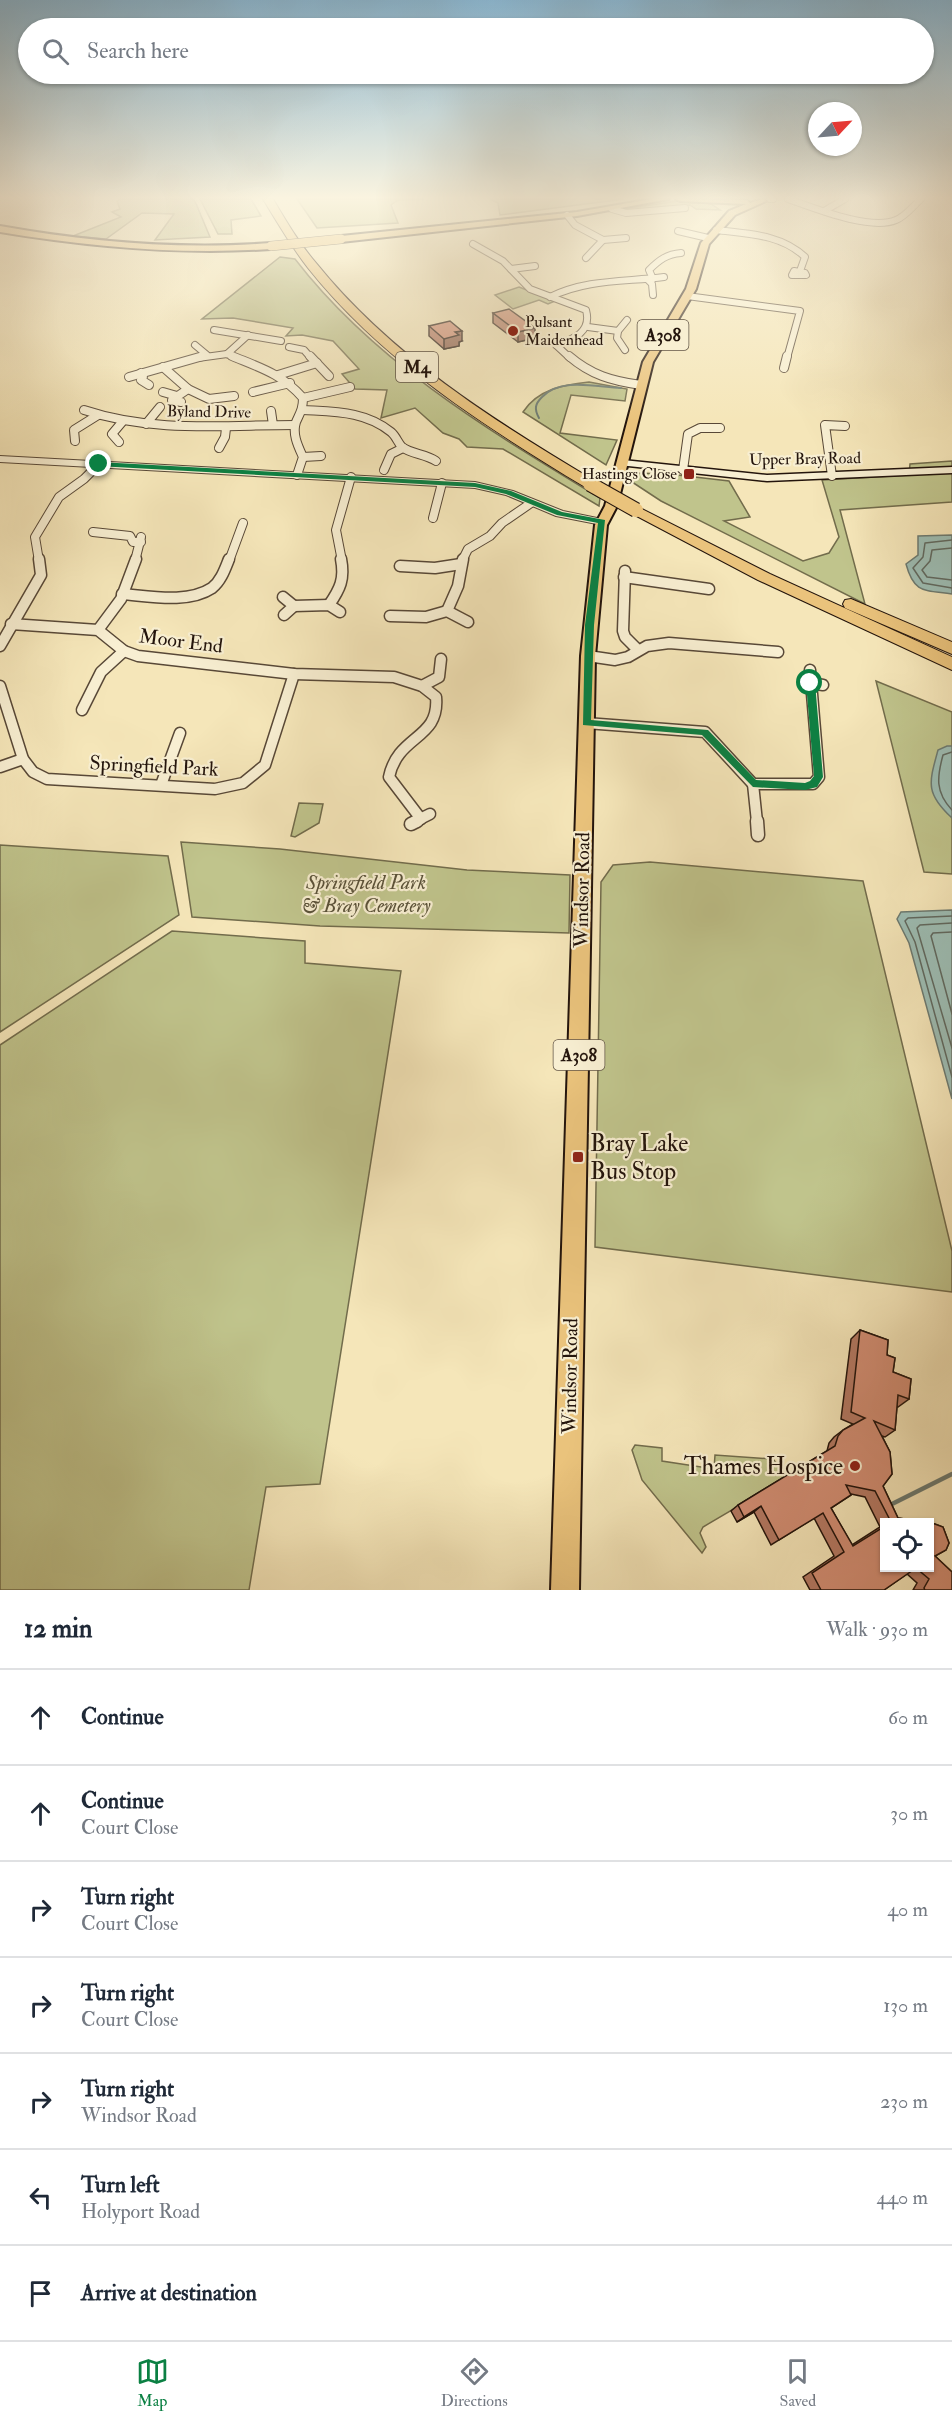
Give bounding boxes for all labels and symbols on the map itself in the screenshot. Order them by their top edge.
north arrow [808,102,862,156]
place label: Pulsant Maidenhead [525,312,604,350]
road number: A308 [638,320,688,350]
marker: Pulsant Maidenhead [506,324,520,338]
road number: M4 [396,352,438,382]
street label: Byland Drive [167,401,252,423]
street label: Upper Bray Road [749,448,861,471]
route end [85,450,111,476]
place label: Hastings Close [582,464,677,484]
marker: Hastings Close [682,467,696,481]
street label: Moor End [138,623,225,659]
route start [796,669,822,695]
street label: Springfield Park [89,750,219,783]
street label: Windsor Road [568,832,596,949]
park label: Springfield Park & Bray Cemetery [302,870,431,918]
road number: A308 [554,1040,604,1070]
place label: Bray Lake Bus Stop [590,1128,688,1187]
marker: Bray Lake Bus Stop [571,1150,585,1164]
street label: Windsor Road [556,1318,584,1435]
place label: Thames Hospice [684,1451,843,1482]
marker: Thames Hospice [848,1459,862,1473]

